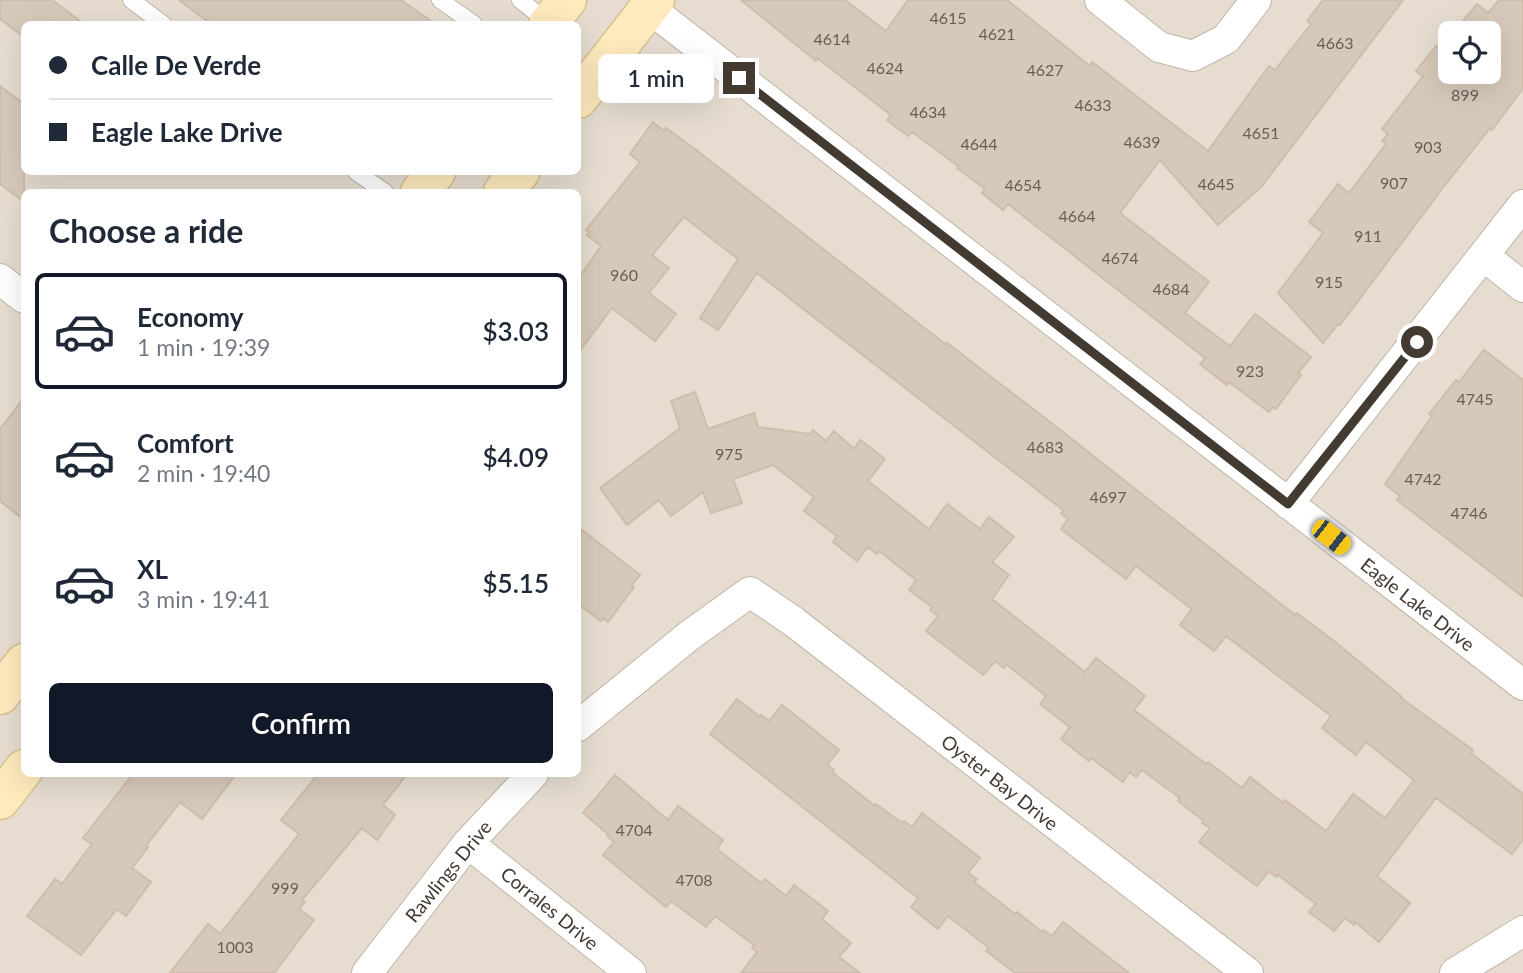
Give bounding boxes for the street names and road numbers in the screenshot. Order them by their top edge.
street label: Eagle Lake Drive [1357,552,1479,656]
street label: Oyster Bay Drive [937,729,1063,835]
street label: Rawlings Drive [400,816,496,926]
street label: Corrales Drive [496,862,604,954]

